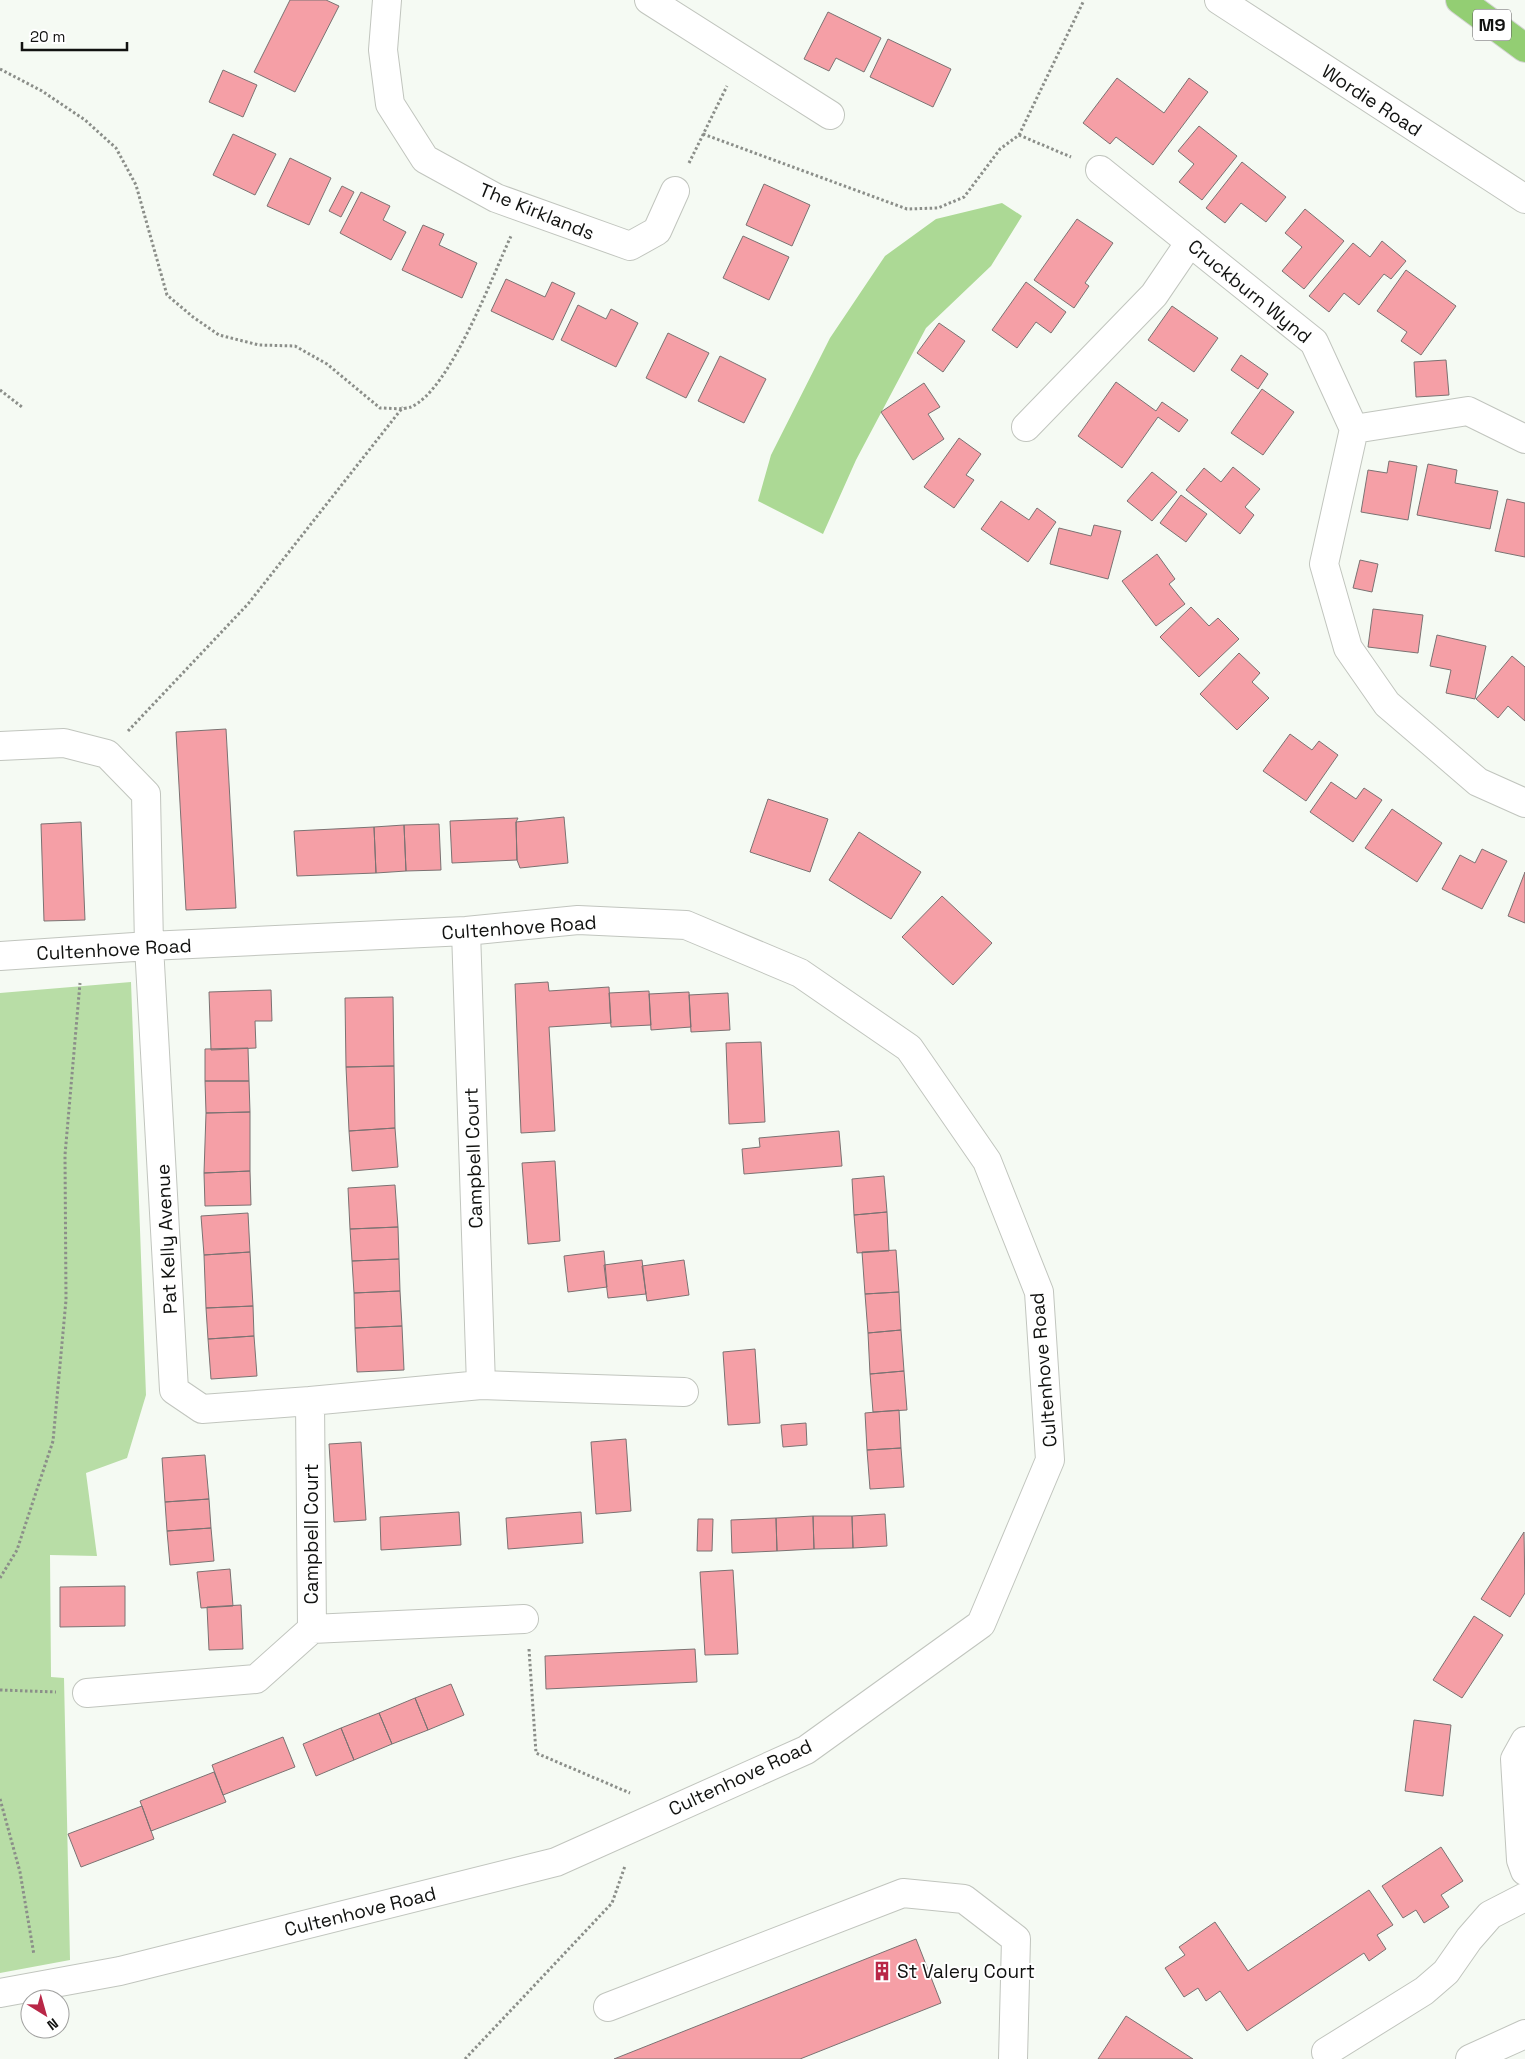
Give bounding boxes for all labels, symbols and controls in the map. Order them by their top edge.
road number: M9 [1473,10,1511,40]
scale bar [22,20,128,52]
text: 20 m [30,27,65,46]
street label: Wordie Road [1317,59,1427,142]
street label: The Kirklands [476,177,598,246]
street label: Cruckburn Wynd [1183,234,1317,349]
street label: Cultenhove Road [441,910,597,945]
street label: Cultenhove Road [36,933,192,966]
street label: Campbell Court [459,1087,488,1229]
street label: Pat Kelly Avenue [150,1163,183,1315]
street label: Cultenhove Road [1024,1291,1063,1448]
street label: Campbell Court [299,1464,324,1604]
street label: Cultenhove Road [665,1733,816,1822]
street label: Cultenhove Road [282,1881,439,1942]
place label: St Valery Court [897,1959,1035,1984]
building icon: St Valery Court [871,1960,893,1982]
north arrow [20,1989,70,2039]
text: N [44,2014,62,2034]

